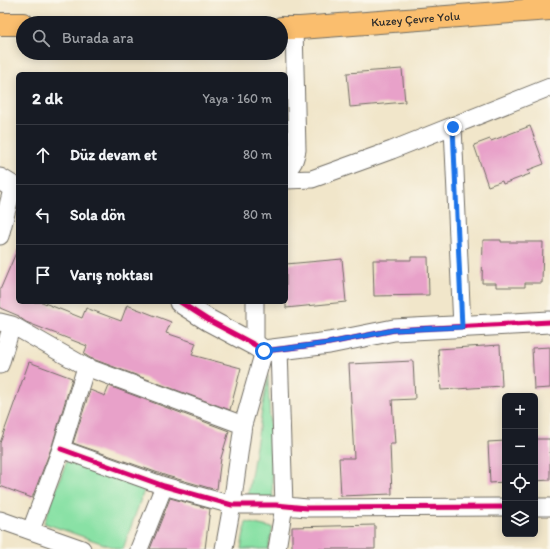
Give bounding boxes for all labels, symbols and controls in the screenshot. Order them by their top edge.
street label: Kuzey Çevre Yolu [371,9,461,30]
search box [16,16,288,60]
icon: search [30,27,52,49]
text: Burada ara [62,29,134,47]
text: 2 dk [32,88,63,108]
text: Yaya · 160 m [203,91,272,106]
route end [444,118,462,136]
icon: ahead [32,144,54,166]
text: Düz devam et [70,146,157,164]
text: 80 m [243,147,272,162]
icon: left [32,204,54,226]
text: Sola dön [70,206,125,224]
text: 80 m [243,207,272,222]
icon: arrive [32,264,54,286]
text: Varış noktası [70,266,153,284]
route start [255,342,273,360]
map controls [502,393,538,537]
button: + [502,393,538,429]
button: − [502,429,538,465]
button: locate [502,465,538,501]
button: layers [502,501,538,537]

